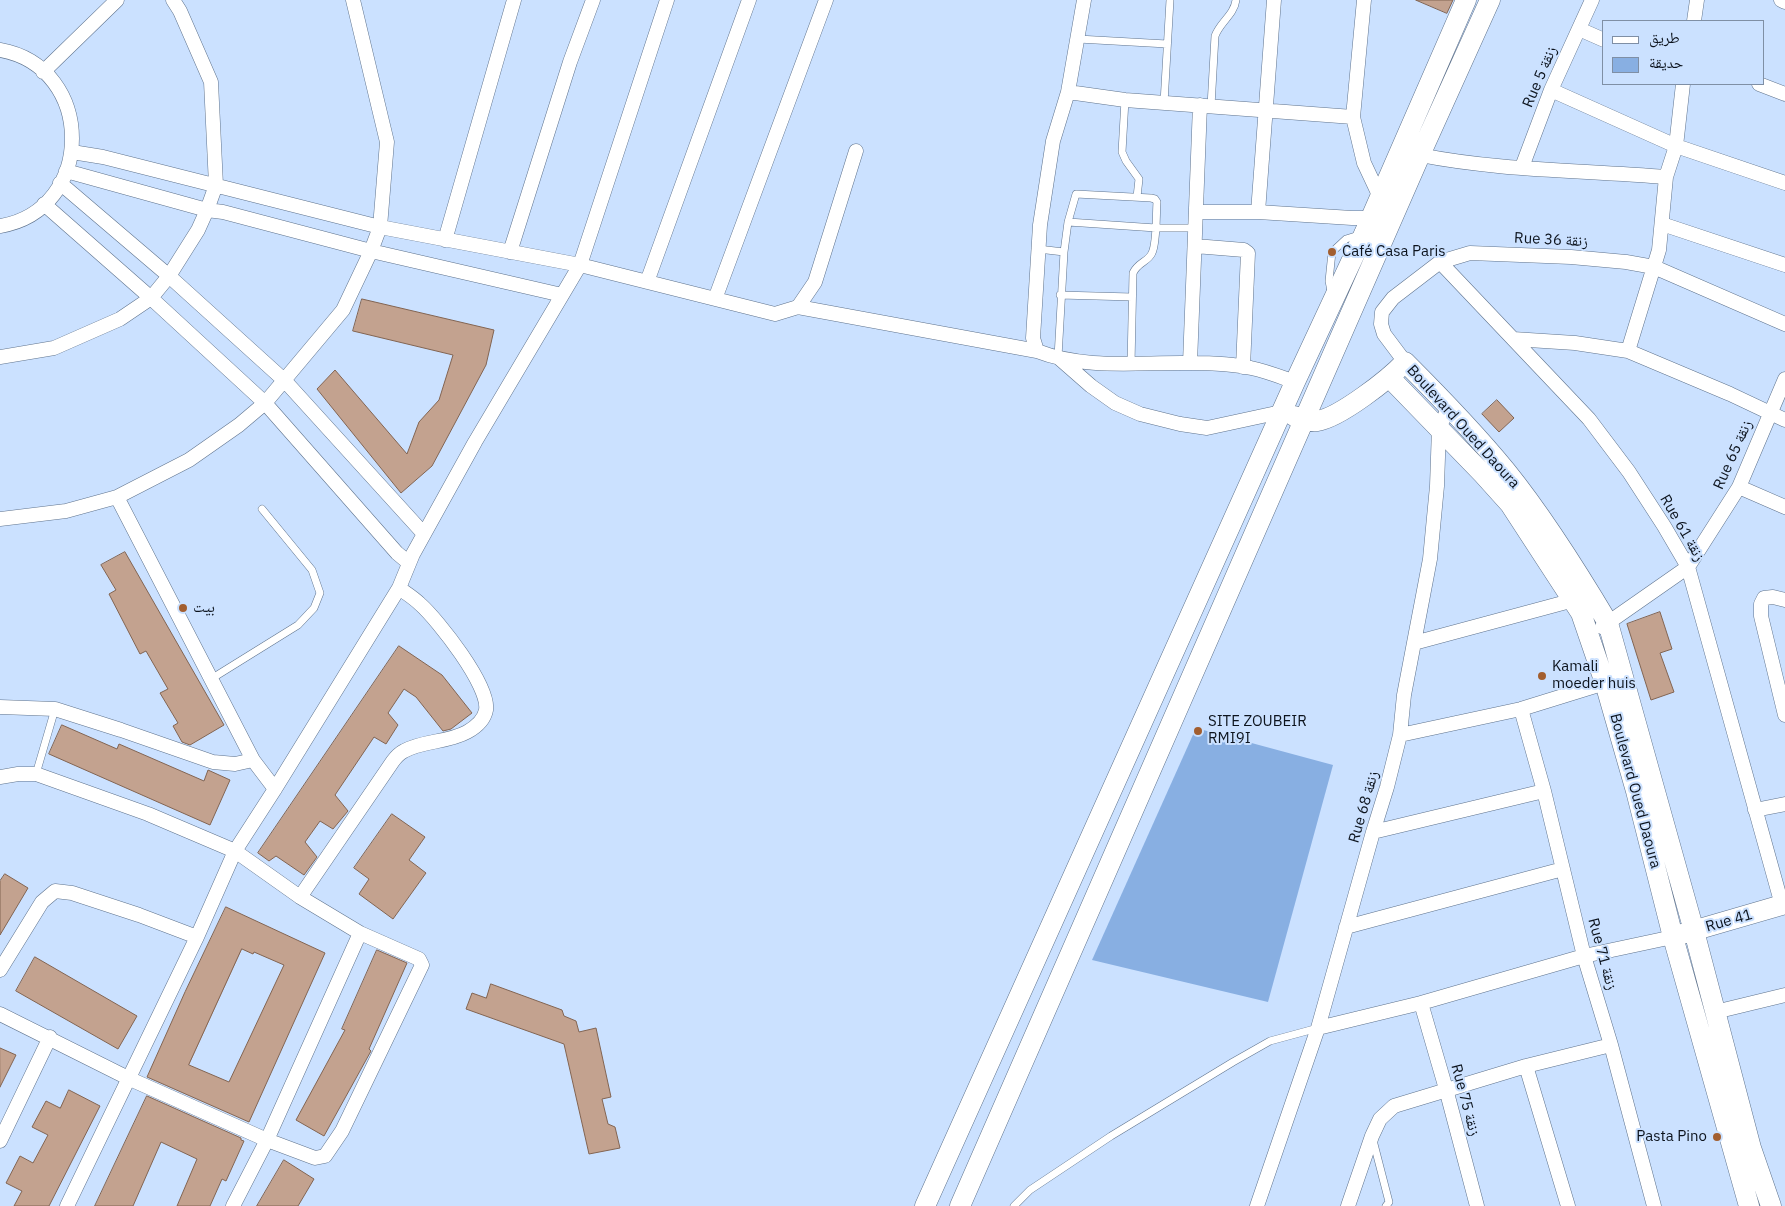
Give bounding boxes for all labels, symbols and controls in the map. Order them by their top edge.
legend [1602,20,1765,85]
text: طريق [1649,28,1680,47]
street label: Rue 5 زنقة [1519,44,1561,110]
text: حديقة [1649,53,1683,72]
street label: Rue 36 زنقة [1514,229,1588,251]
place label: Café Casa Paris [1342,243,1446,261]
marker: Café Casa Paris [1326,246,1338,258]
street label: Boulevard Oued Daoura [1403,362,1523,492]
street label: Rue 65 زنقة [1710,418,1756,492]
street label: Rue 61 زنقة [1656,491,1708,565]
place label: بيت [193,599,215,617]
marker: بيت [177,602,189,614]
place label: Kamali moeder huis [1552,658,1636,693]
marker: Kamali moeder huis [1536,670,1548,682]
street label: Boulevard Oued Daoura [1606,711,1664,871]
place label: SITE ZOUBEIR RMI9I [1208,713,1307,748]
marker: SITE ZOUBEIR RMI9I [1192,725,1204,737]
street label: Rue 68 زنقة [1345,769,1383,845]
street label: Rue 41 [1703,906,1755,936]
street label: Rue 71 زنقة [1584,916,1620,992]
street label: Rue 75 زنقة [1447,1062,1483,1138]
place label: Pasta Pino [1636,1128,1707,1146]
marker: Pasta Pino [1711,1131,1723,1143]

